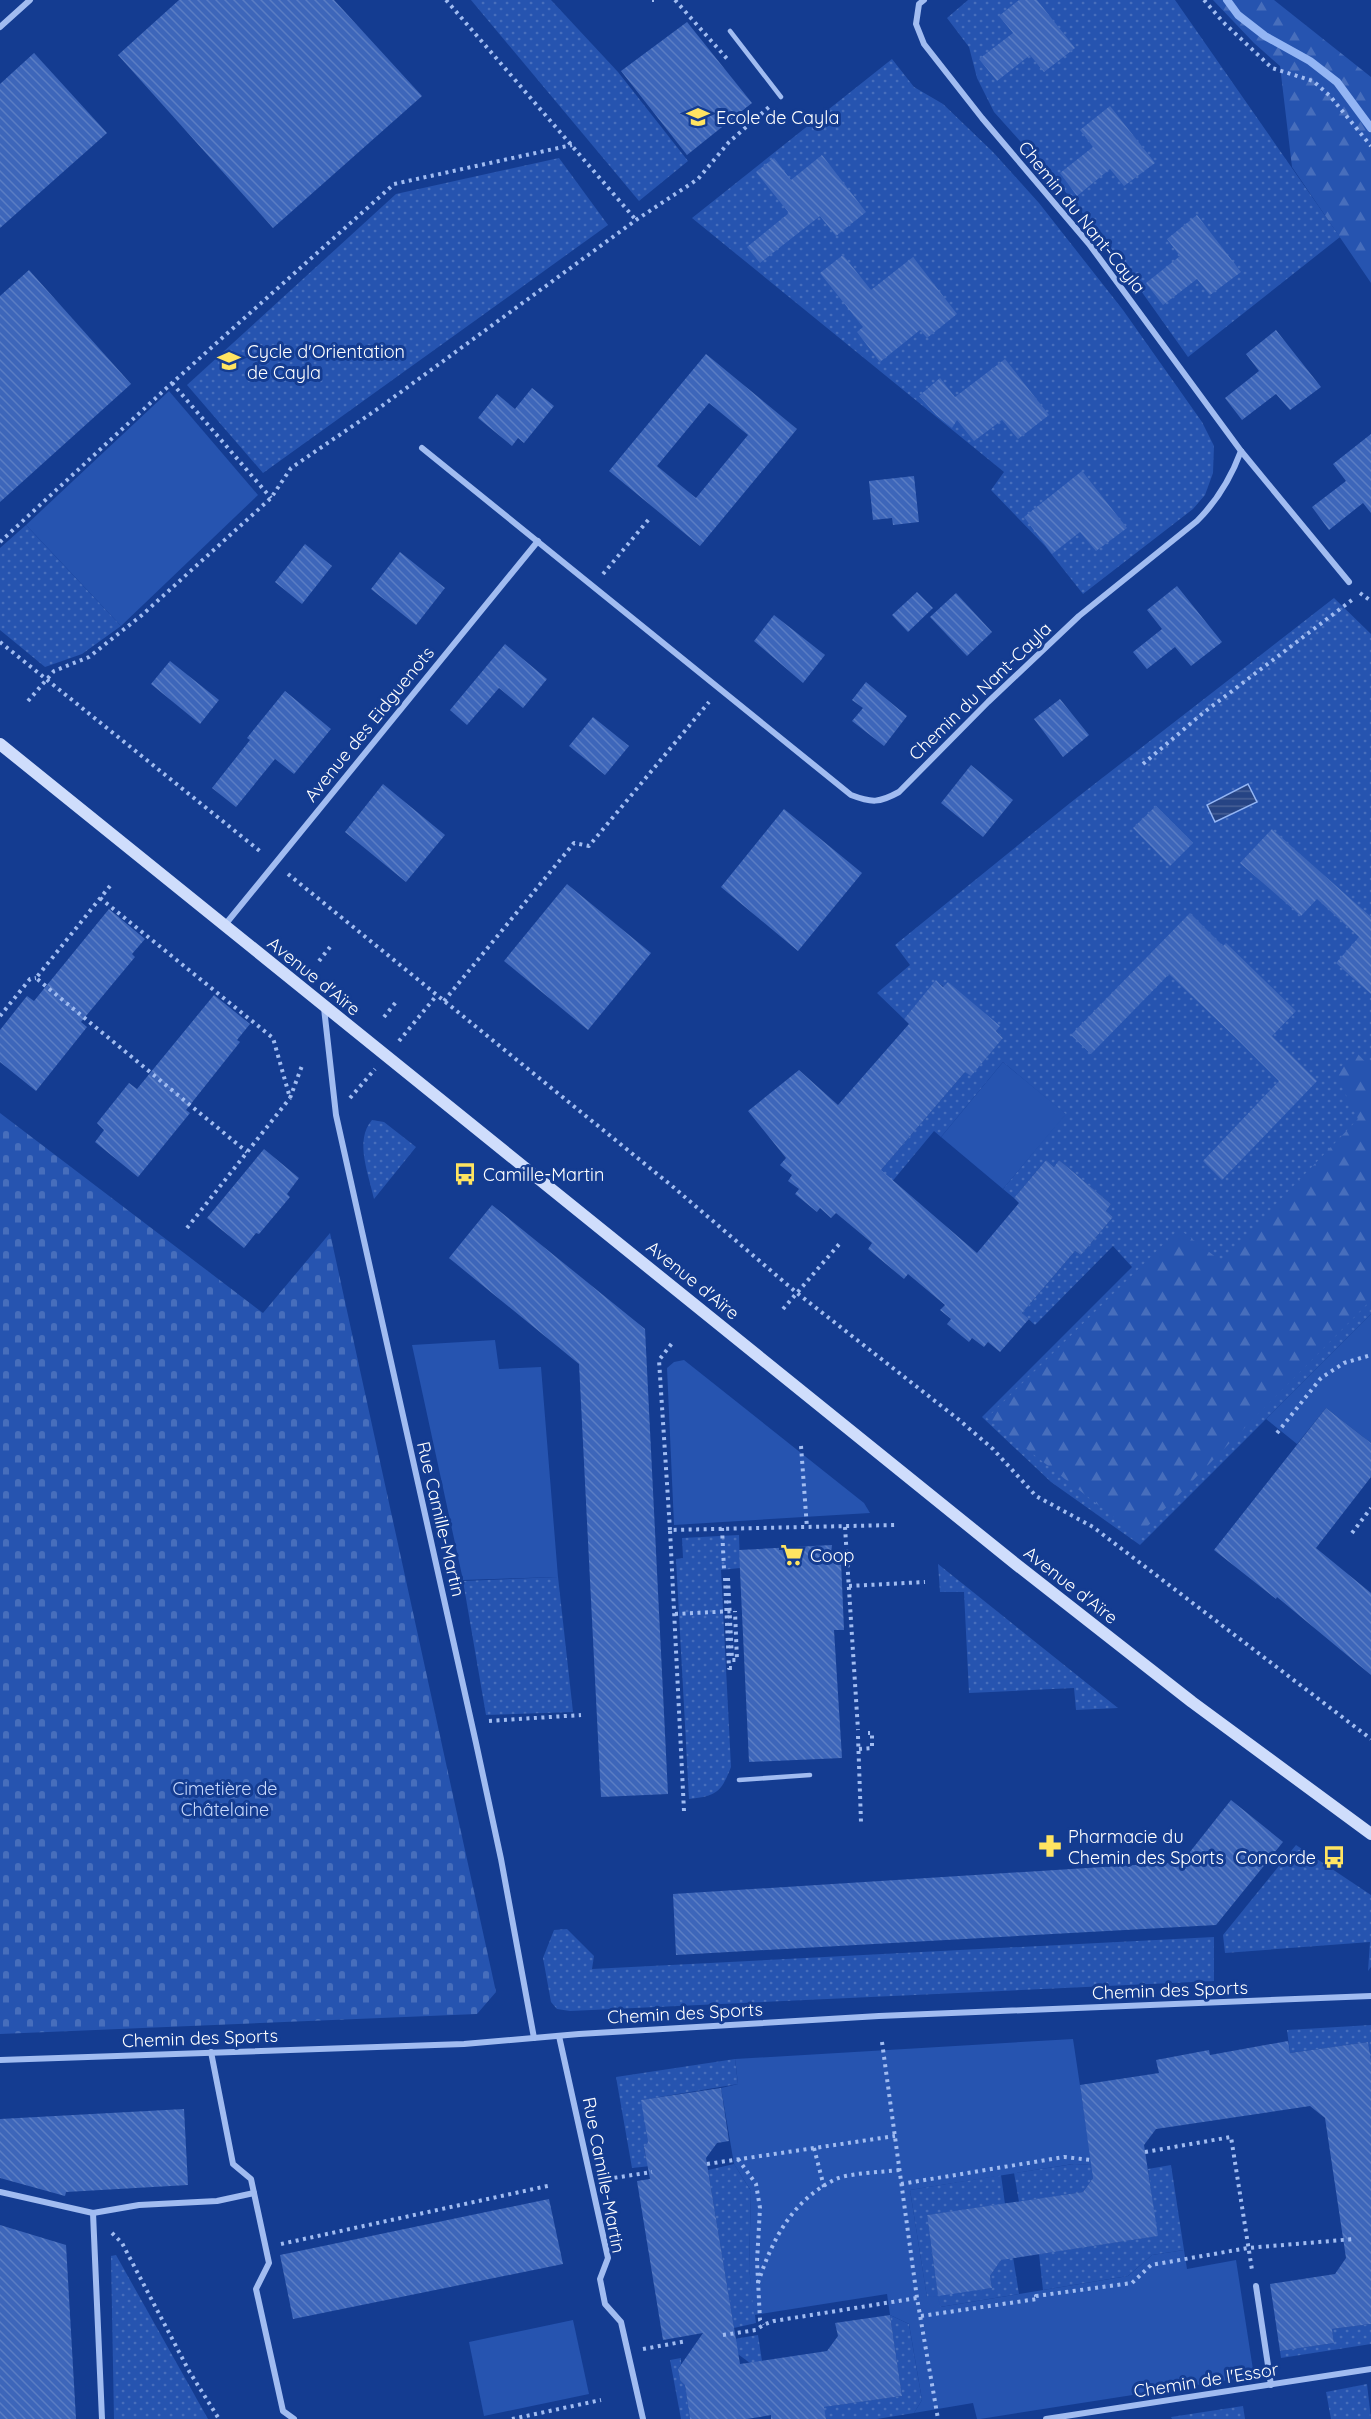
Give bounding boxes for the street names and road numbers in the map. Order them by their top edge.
street label: Chemin du Nant-Cayla [1013,136,1151,298]
street label: Chemin du Nant-Cayla [904,617,1056,765]
street label: Avenue des Eidguenots [299,642,439,806]
street label: Avenue d'Aïre [263,931,365,1021]
street label: Avenue d'Aïre [642,1235,744,1325]
street label: Rue Camille-Martin [412,1439,470,1599]
street label: Avenue d'Aïre [1019,1541,1123,1629]
street label: Chemin des Sports [1092,1976,1248,2004]
street label: Chemin des Sports [607,1997,763,2029]
street label: Chemin des Sports [122,2024,278,2052]
street label: Rue Camille-Martin [578,2095,630,2255]
street label: Chemin de l'Essor [1132,2357,1280,2403]

